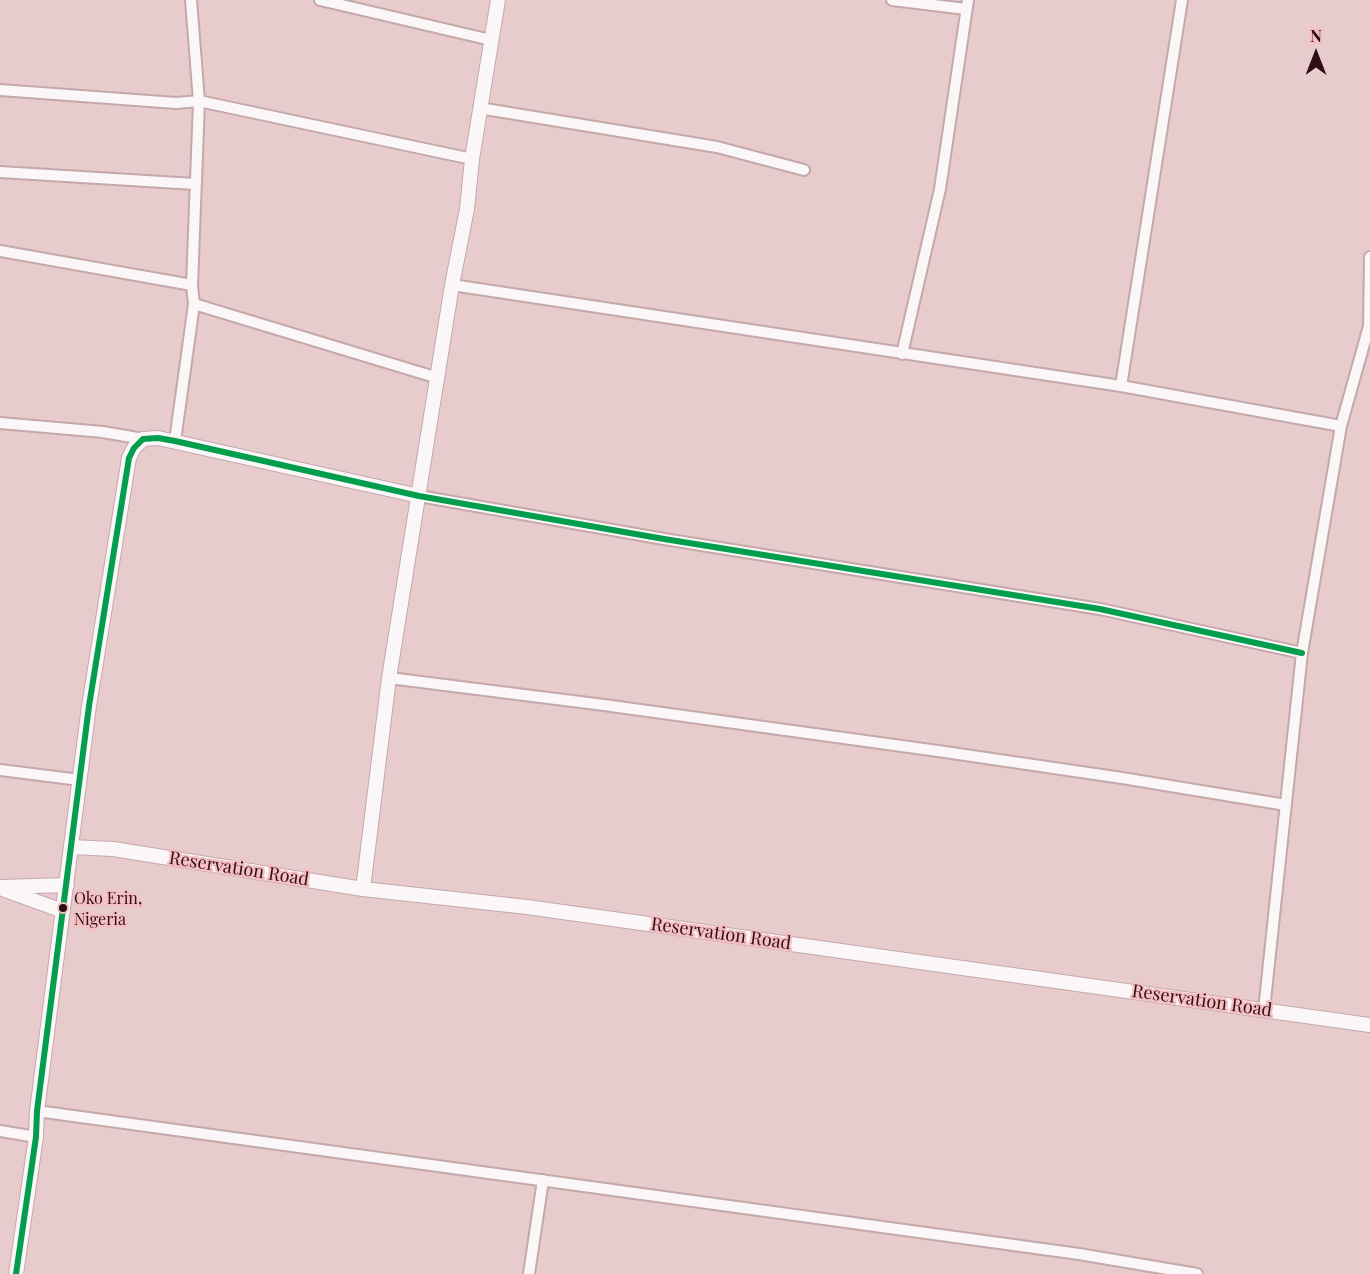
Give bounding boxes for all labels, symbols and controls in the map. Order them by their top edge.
north arrow [1286,24,1346,84]
text: N [1310,25,1322,46]
street label: Reservation Road [168,847,310,891]
place label: Oko Erin, Nigeria [74,889,142,927]
marker: Oko Erin, Nigeria [57,902,69,914]
street label: Reservation Road [650,913,792,955]
street label: Reservation Road [1131,980,1273,1022]

